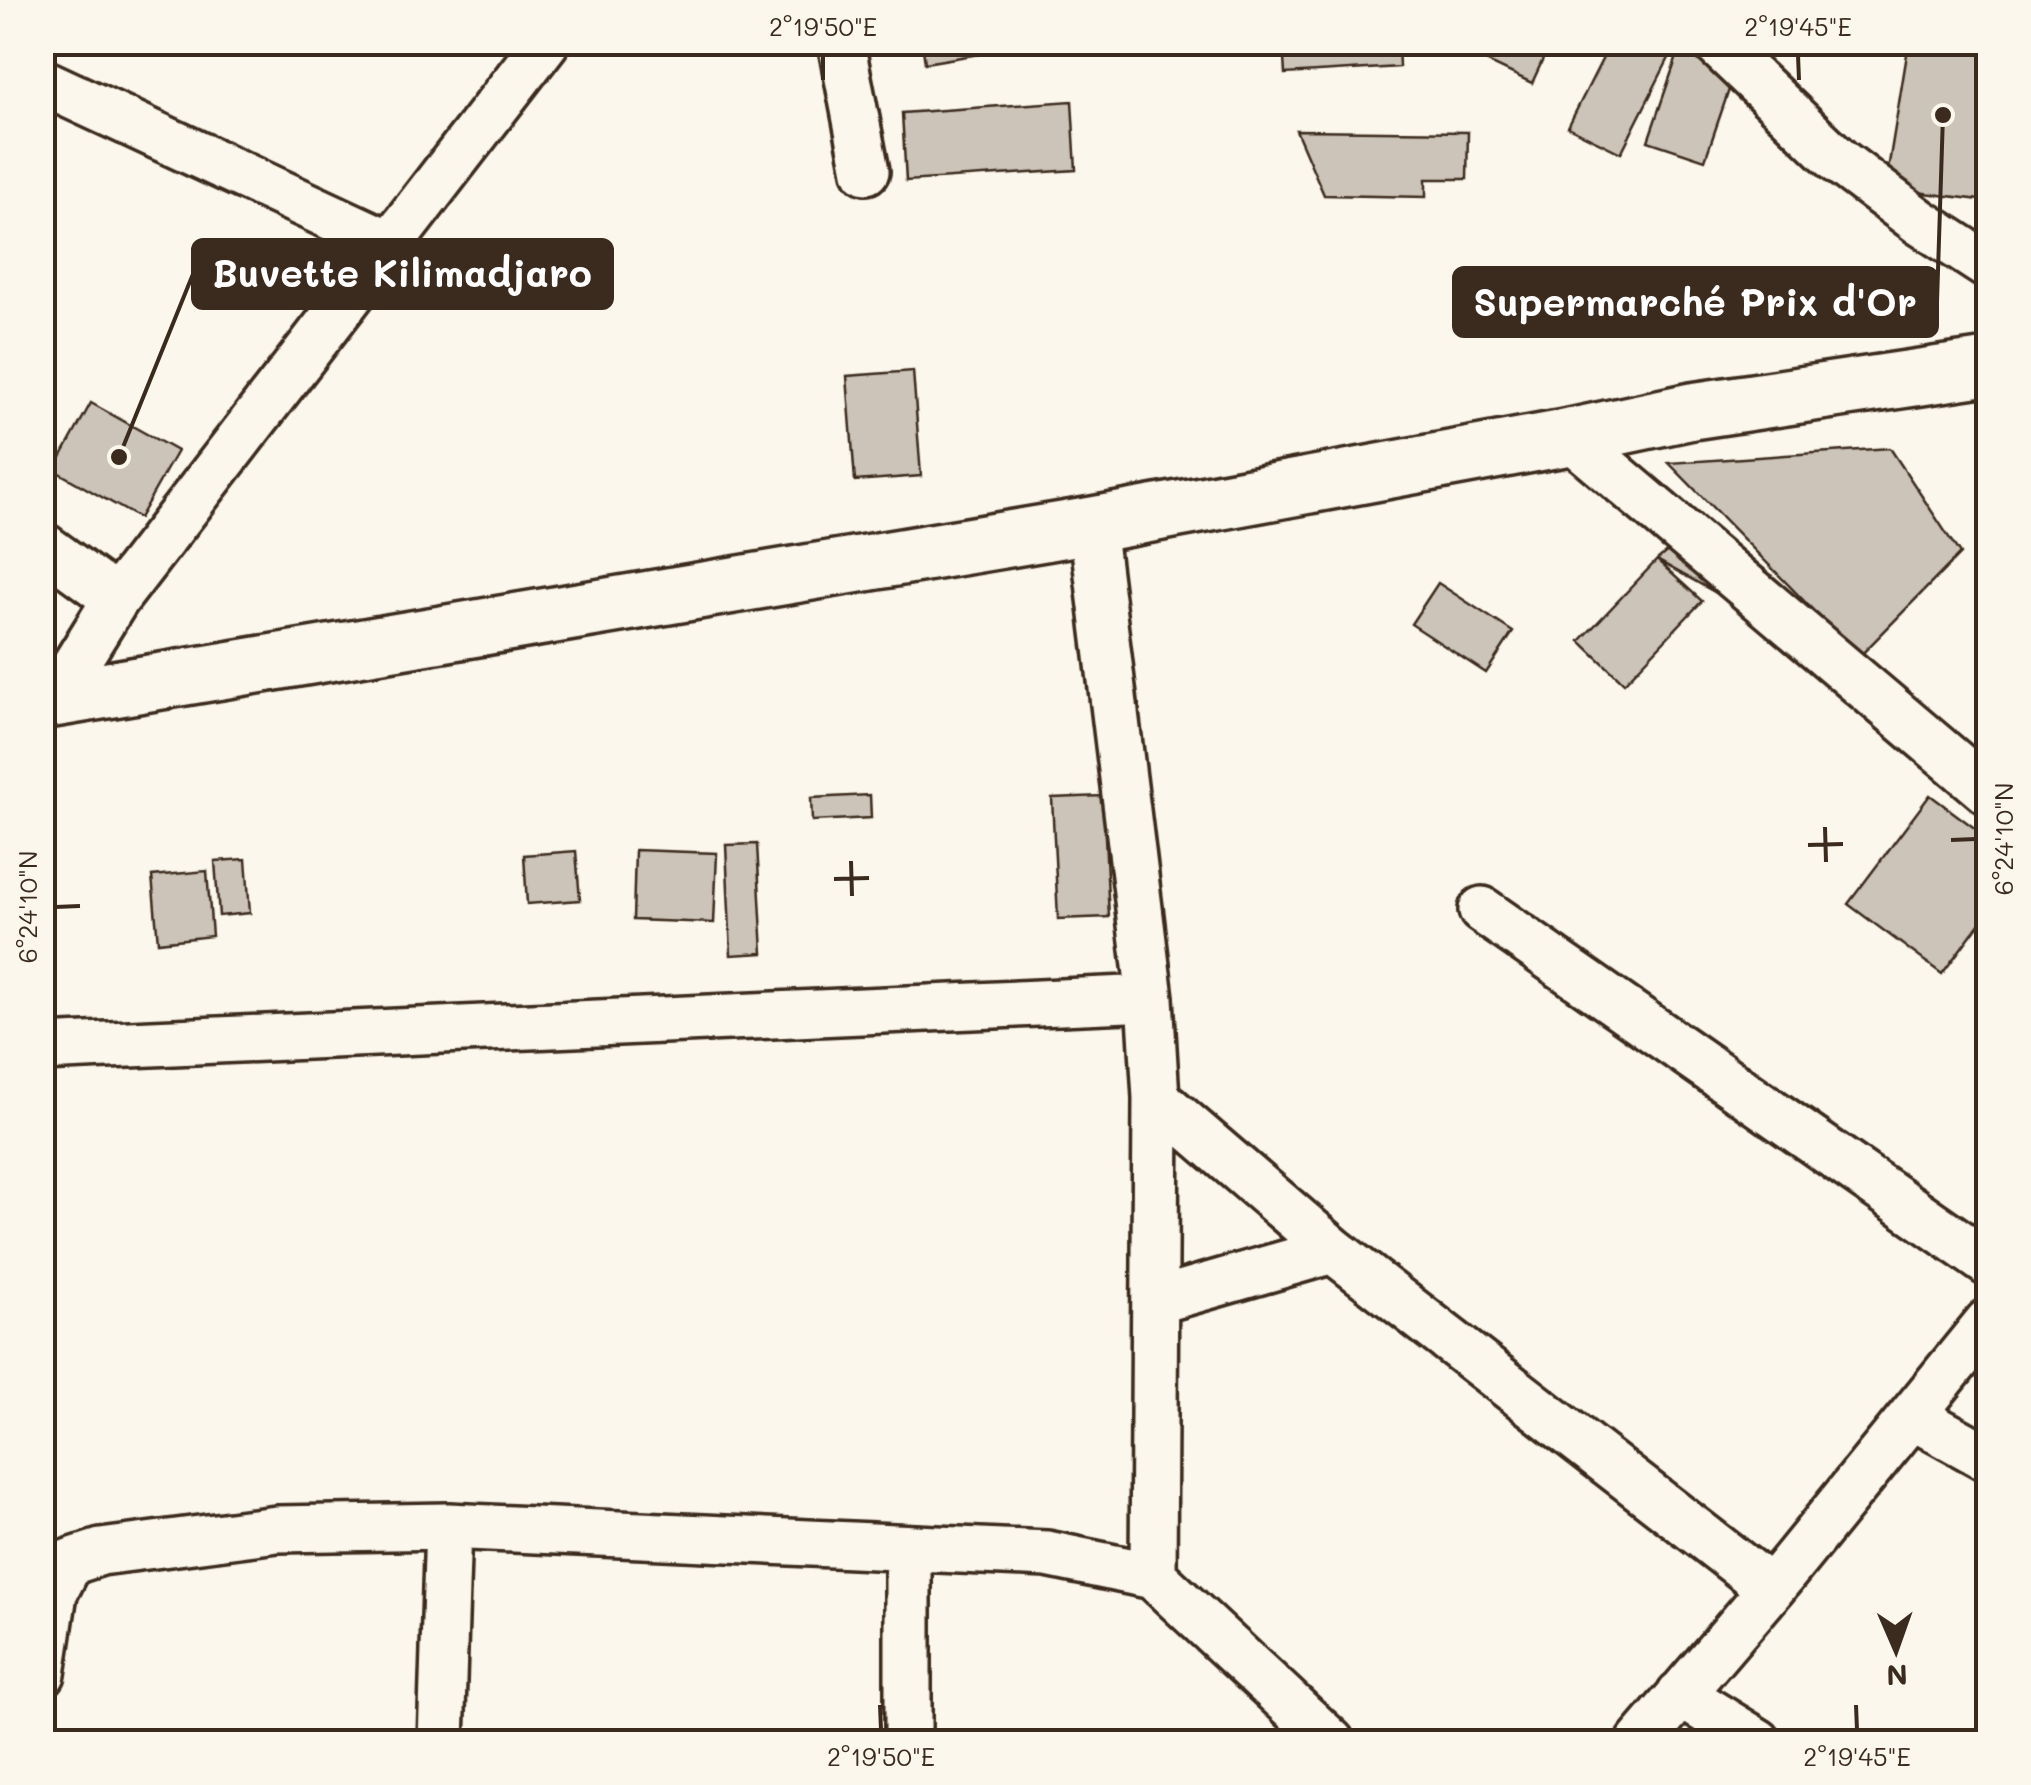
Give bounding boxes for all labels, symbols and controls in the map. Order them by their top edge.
text: 2°19'50"E [769,10,877,42]
text: 2°19'45"E [1744,10,1852,42]
callout: Buvette Kilimadjaro [193,240,612,308]
text: Buvette Kilimadjaro [212,247,592,297]
callout: Supermarché Prix d'Or [1454,268,1937,336]
text: Supermarché Prix d'Or [1473,276,1917,326]
text: 6°24'10"N [1987,783,2019,895]
text: 6°24'10"N [11,851,43,963]
north arrow [1846,1600,1946,1700]
text: N [1886,1658,1908,1694]
text: 2°19'50"E [827,1740,935,1772]
text: 2°19'45"E [1803,1740,1911,1772]

